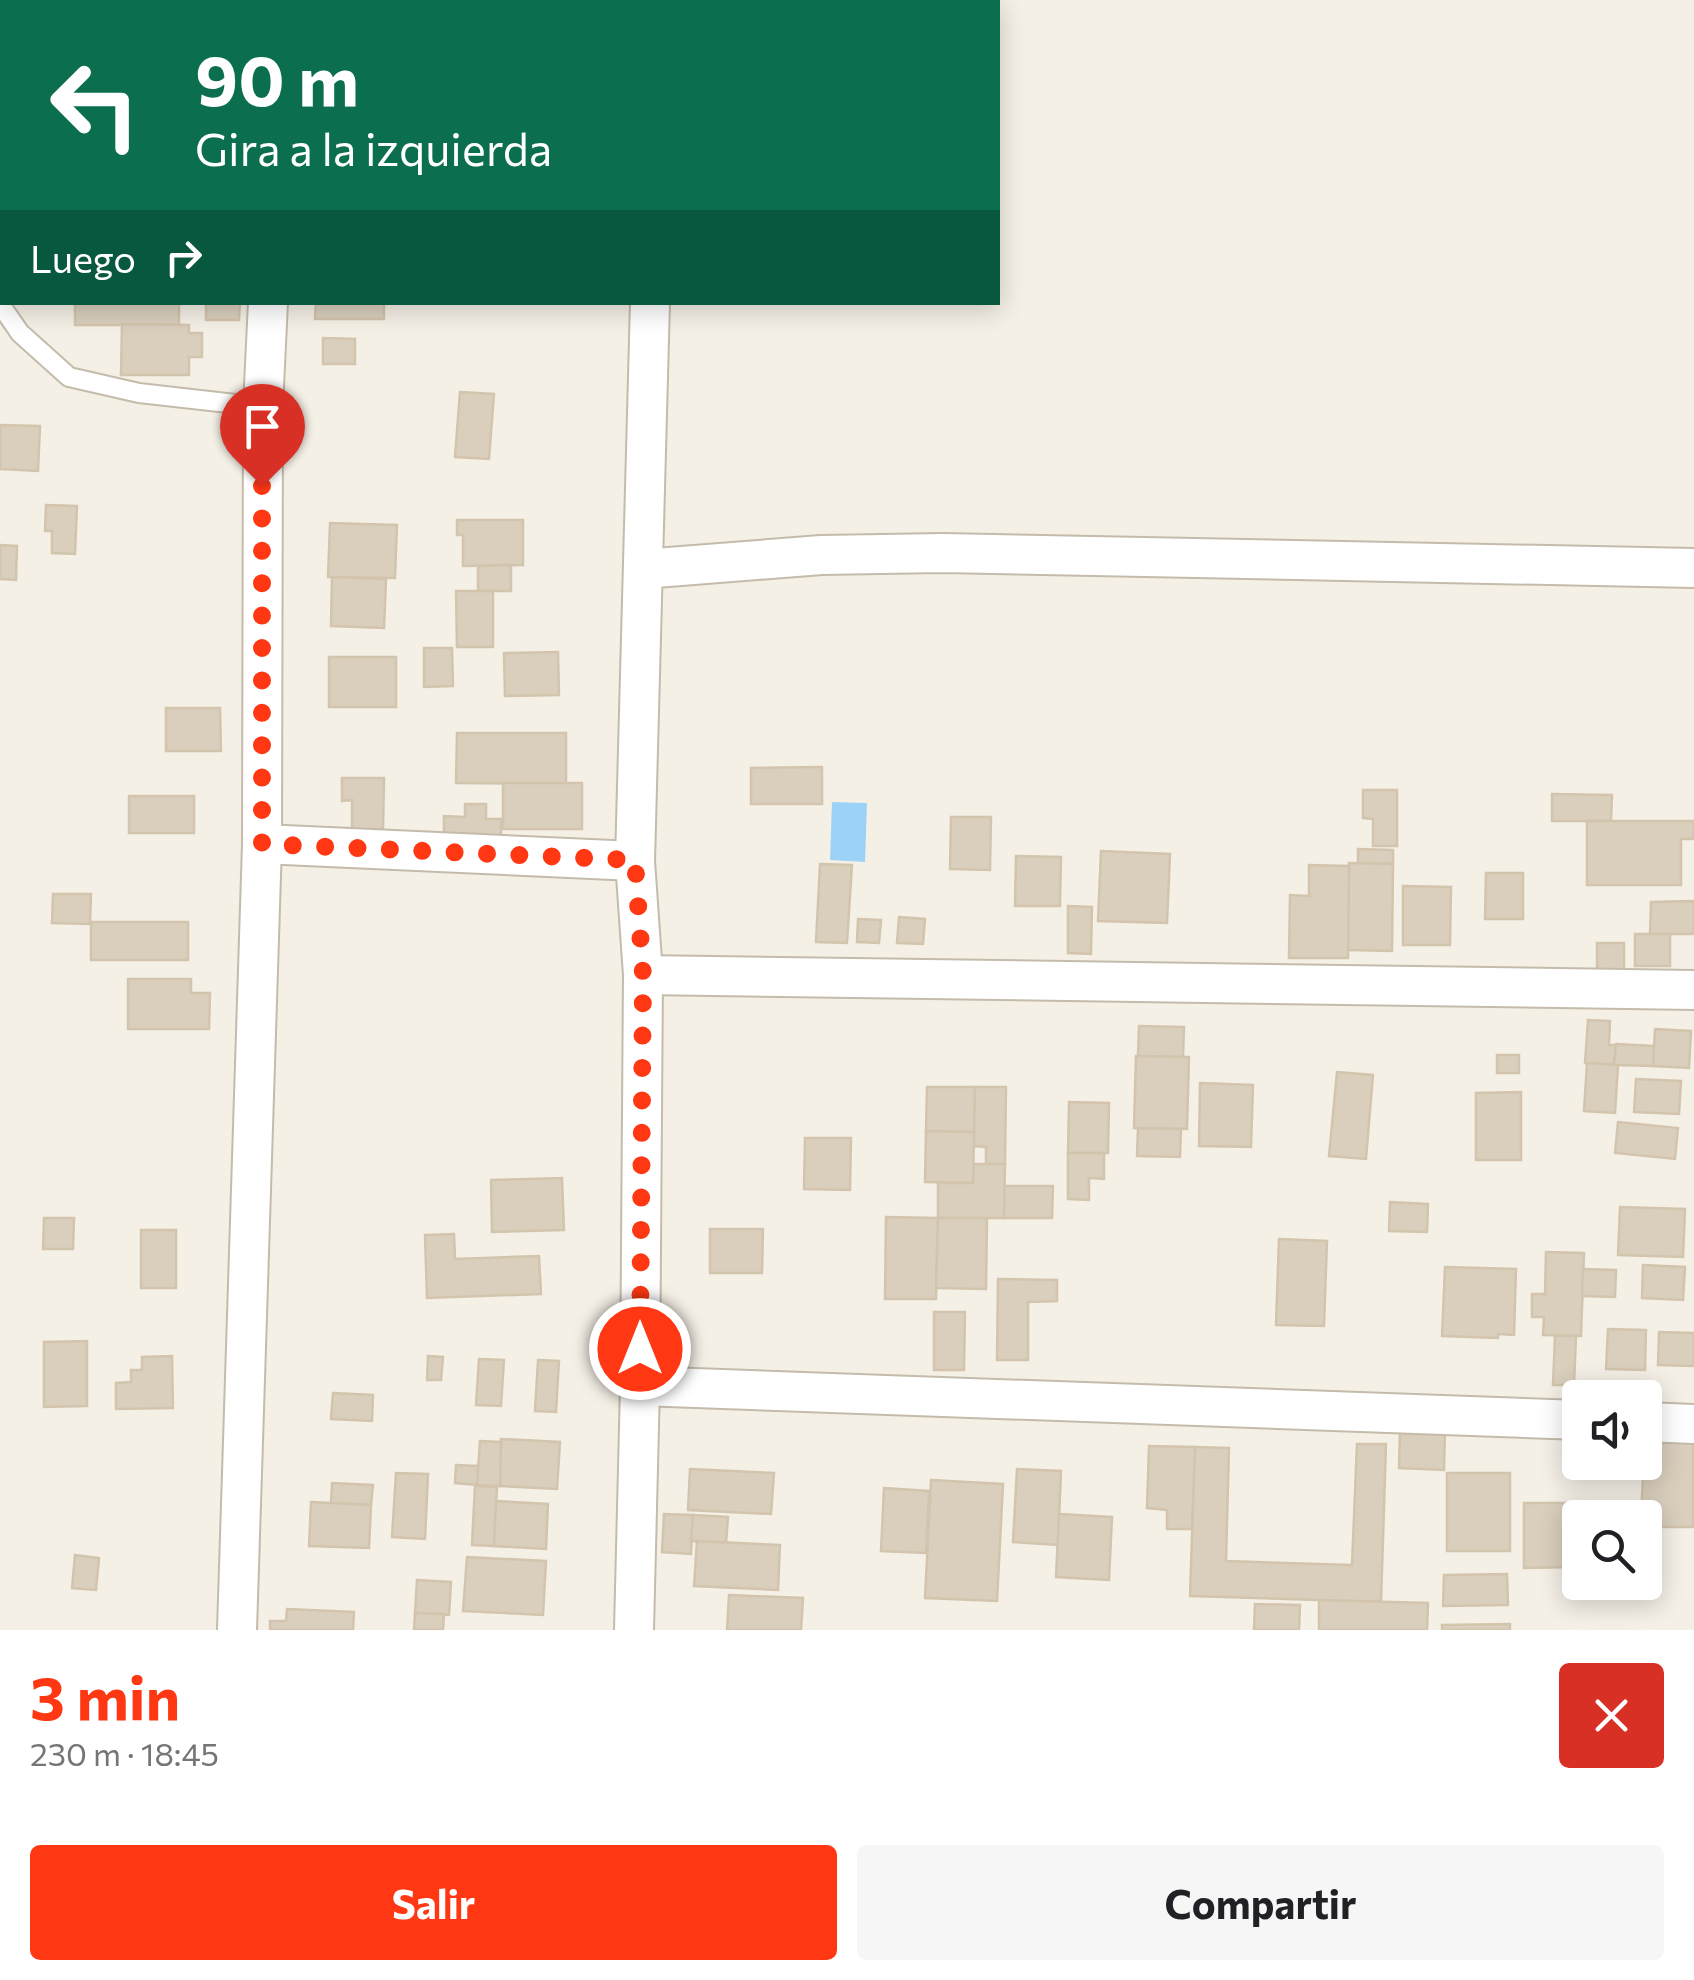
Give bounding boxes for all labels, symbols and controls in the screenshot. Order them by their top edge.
text: 90 m [195,35,359,120]
icon: left [30,40,160,170]
text: Gira a la izquierda [195,120,552,175]
icon: right [156,230,211,285]
text: Luego [30,234,136,281]
pin [220,384,305,487]
icon: arrive [235,399,290,454]
position arrow [588,1297,692,1401]
map controls [1562,1380,1662,1600]
button: sound [1562,1380,1662,1480]
button: search [1562,1500,1662,1600]
text: 3 min [30,1659,180,1732]
button: close [1559,1663,1664,1768]
text: 230 m · 18:45 [30,1733,219,1773]
button: Salir [30,1845,837,1960]
button: Compartir [857,1845,1664,1960]

